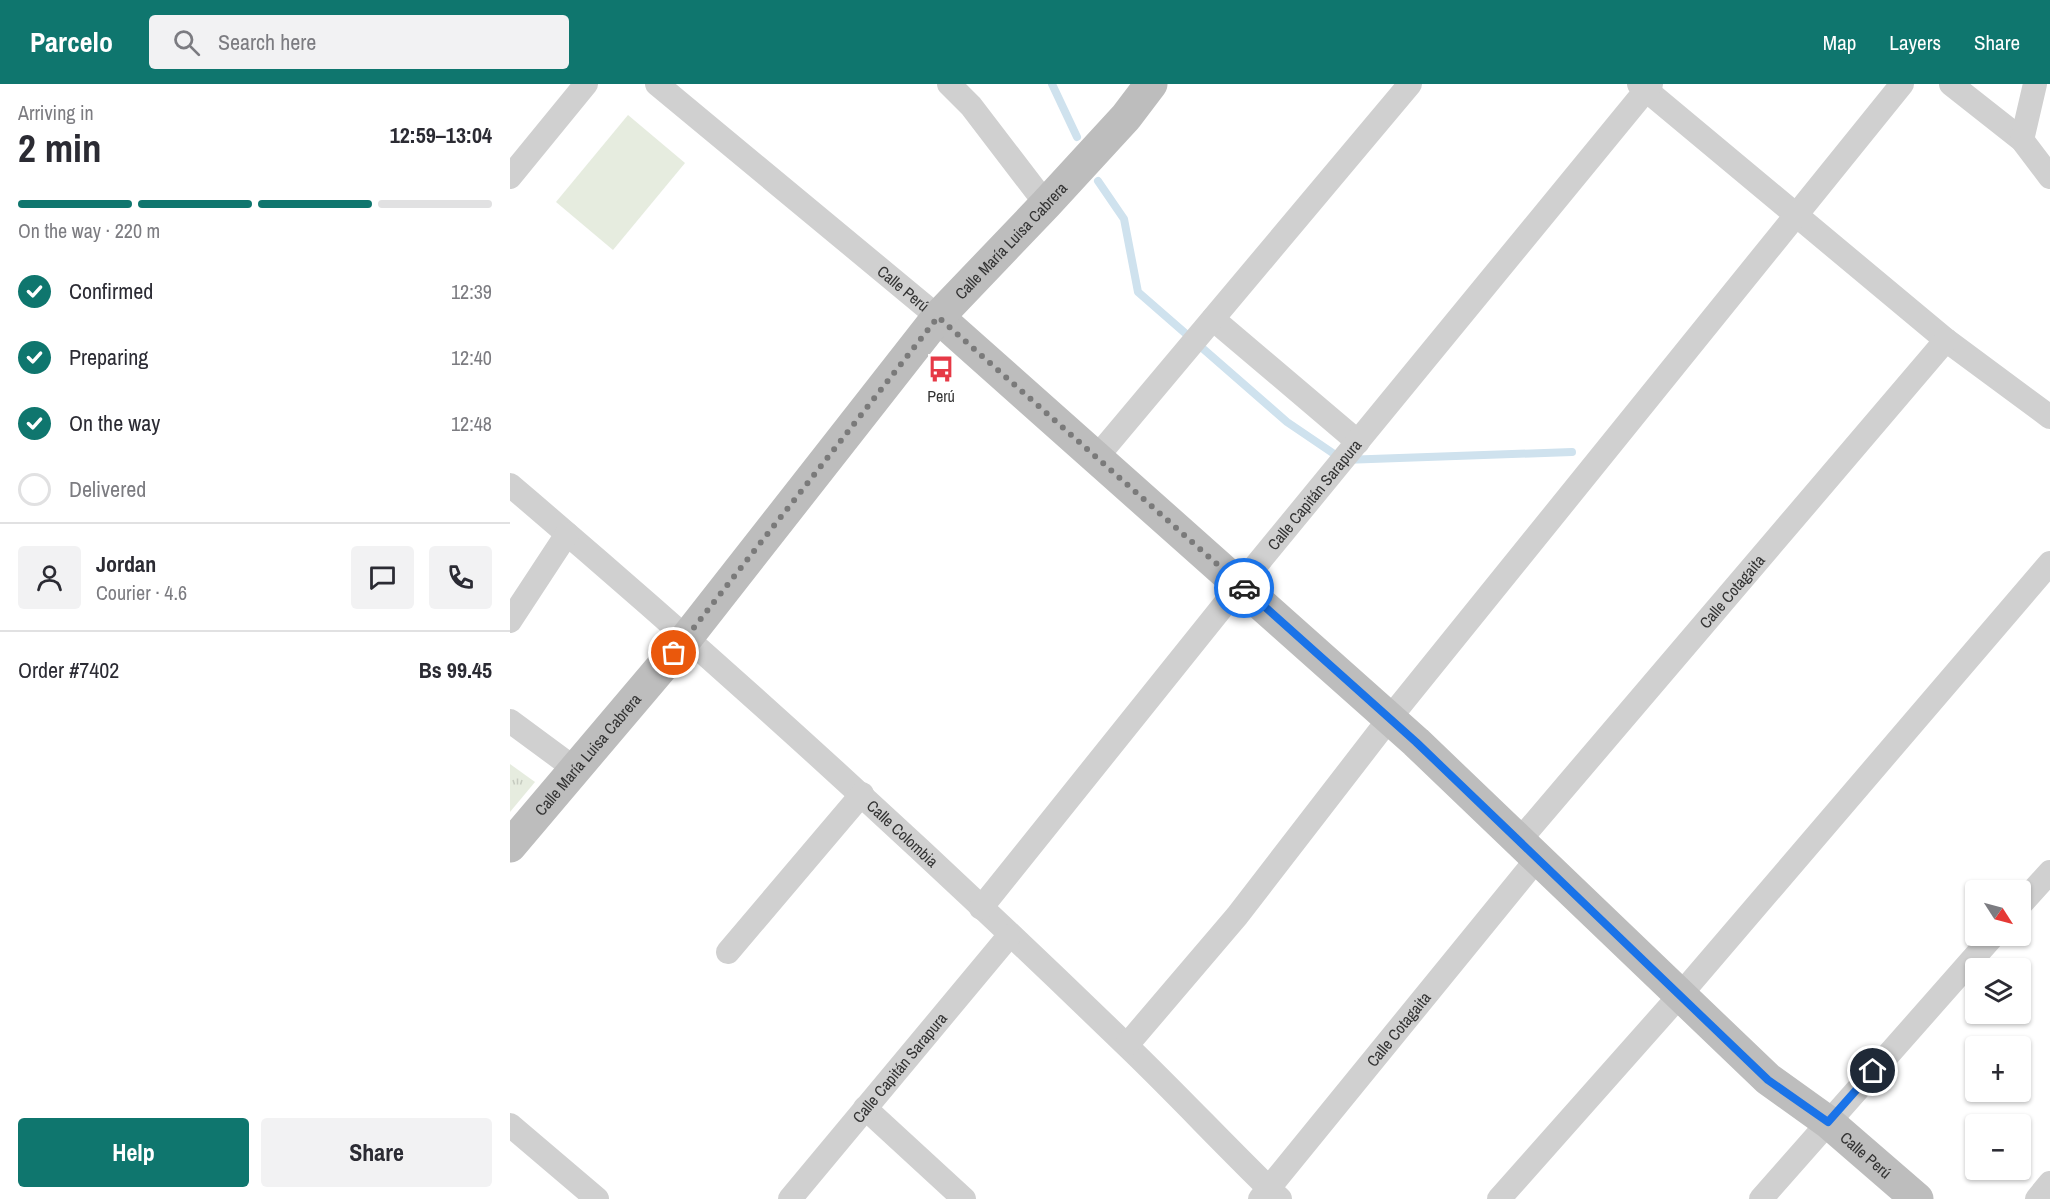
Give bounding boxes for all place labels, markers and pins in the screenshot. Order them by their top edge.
bus stop icon: Perú [926,354,956,384]
place label: Perú [927,385,955,407]
pin [648,627,699,678]
pin [1847,1045,1898,1096]

